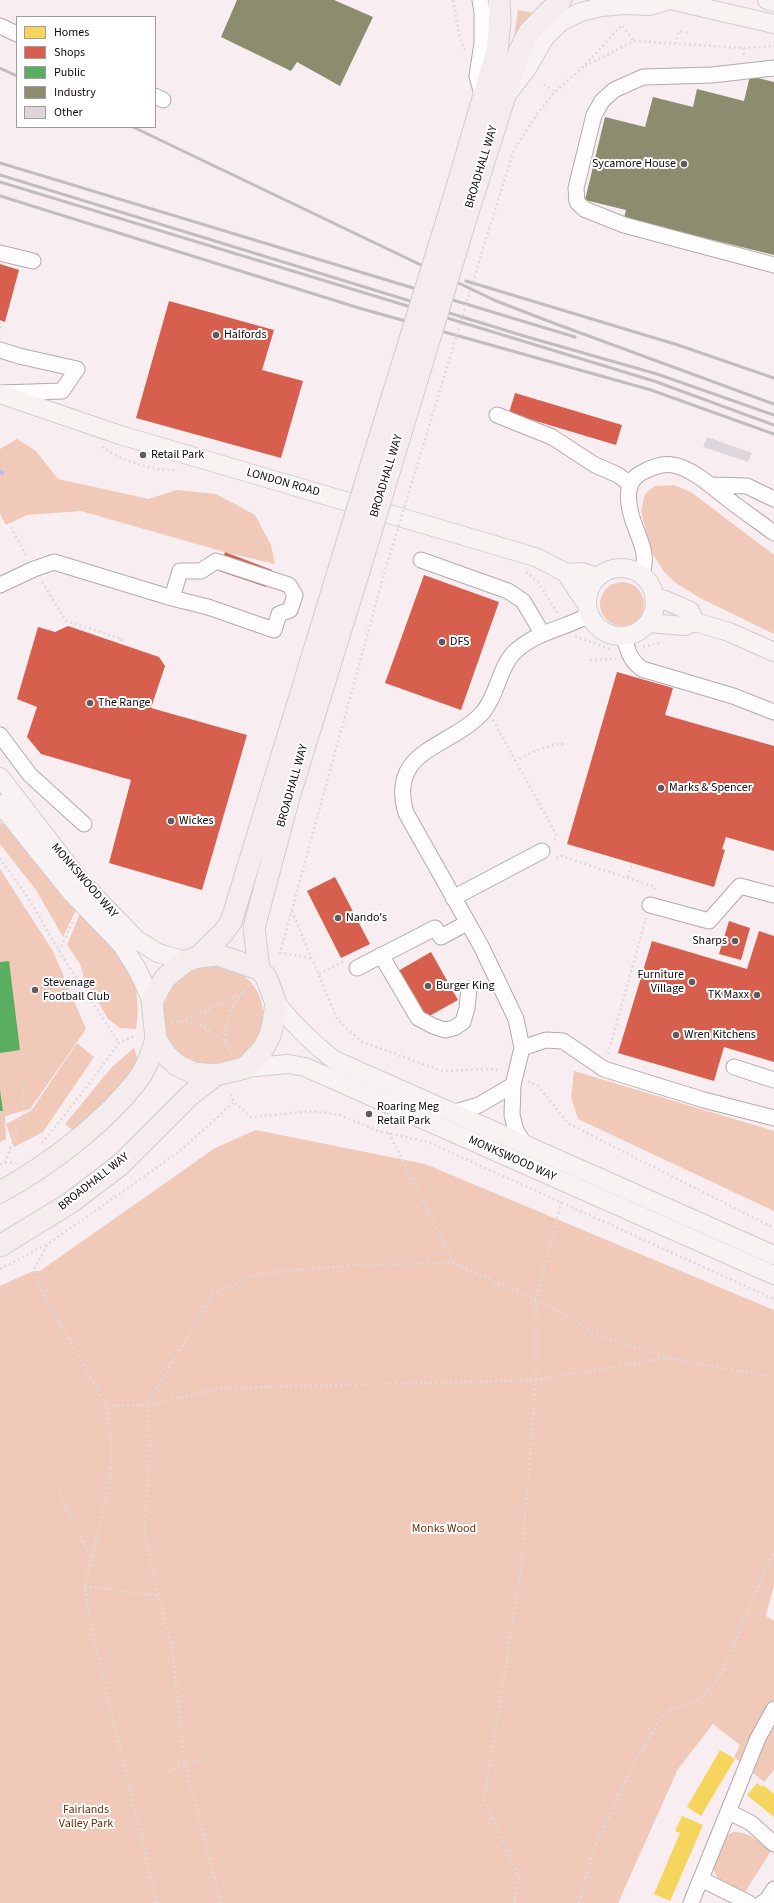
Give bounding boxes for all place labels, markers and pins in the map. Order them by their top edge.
place label: Sycamore House [592,157,676,171]
marker: Sycamore House [679,159,689,169]
place label: Halfords [224,328,267,342]
marker: Halfords [211,330,221,340]
place label: Retail Park [151,448,204,462]
marker: Retail Park [138,450,148,460]
place label: DFS [450,635,469,649]
marker: DFS [437,637,447,647]
place label: The Range [98,696,151,710]
marker: The Range [85,698,95,708]
place label: Marks & Spencer [669,781,752,795]
marker: Marks & Spencer [656,783,666,793]
place label: Wickes [179,814,214,828]
marker: Wickes [166,816,176,826]
place label: Nando's [346,911,387,925]
marker: Nando's [333,913,343,923]
place label: Sharps [692,934,727,948]
marker: Sharps [730,936,740,946]
place label: Furniture Village [637,968,684,996]
place label: Stevenage Football Club [43,976,110,1004]
marker: Furniture Village [687,977,697,987]
place label: Burger King [436,979,495,993]
marker: Burger King [423,981,433,991]
marker: Stevenage Football Club [30,985,40,995]
place label: TK Maxx [708,988,749,1002]
marker: TK Maxx [752,990,762,1000]
place label: Wren Kitchens [684,1028,756,1042]
marker: Wren Kitchens [671,1030,681,1040]
place label: Roaring Meg Retail Park [377,1100,439,1128]
marker: Roaring Meg Retail Park [364,1109,374,1119]

